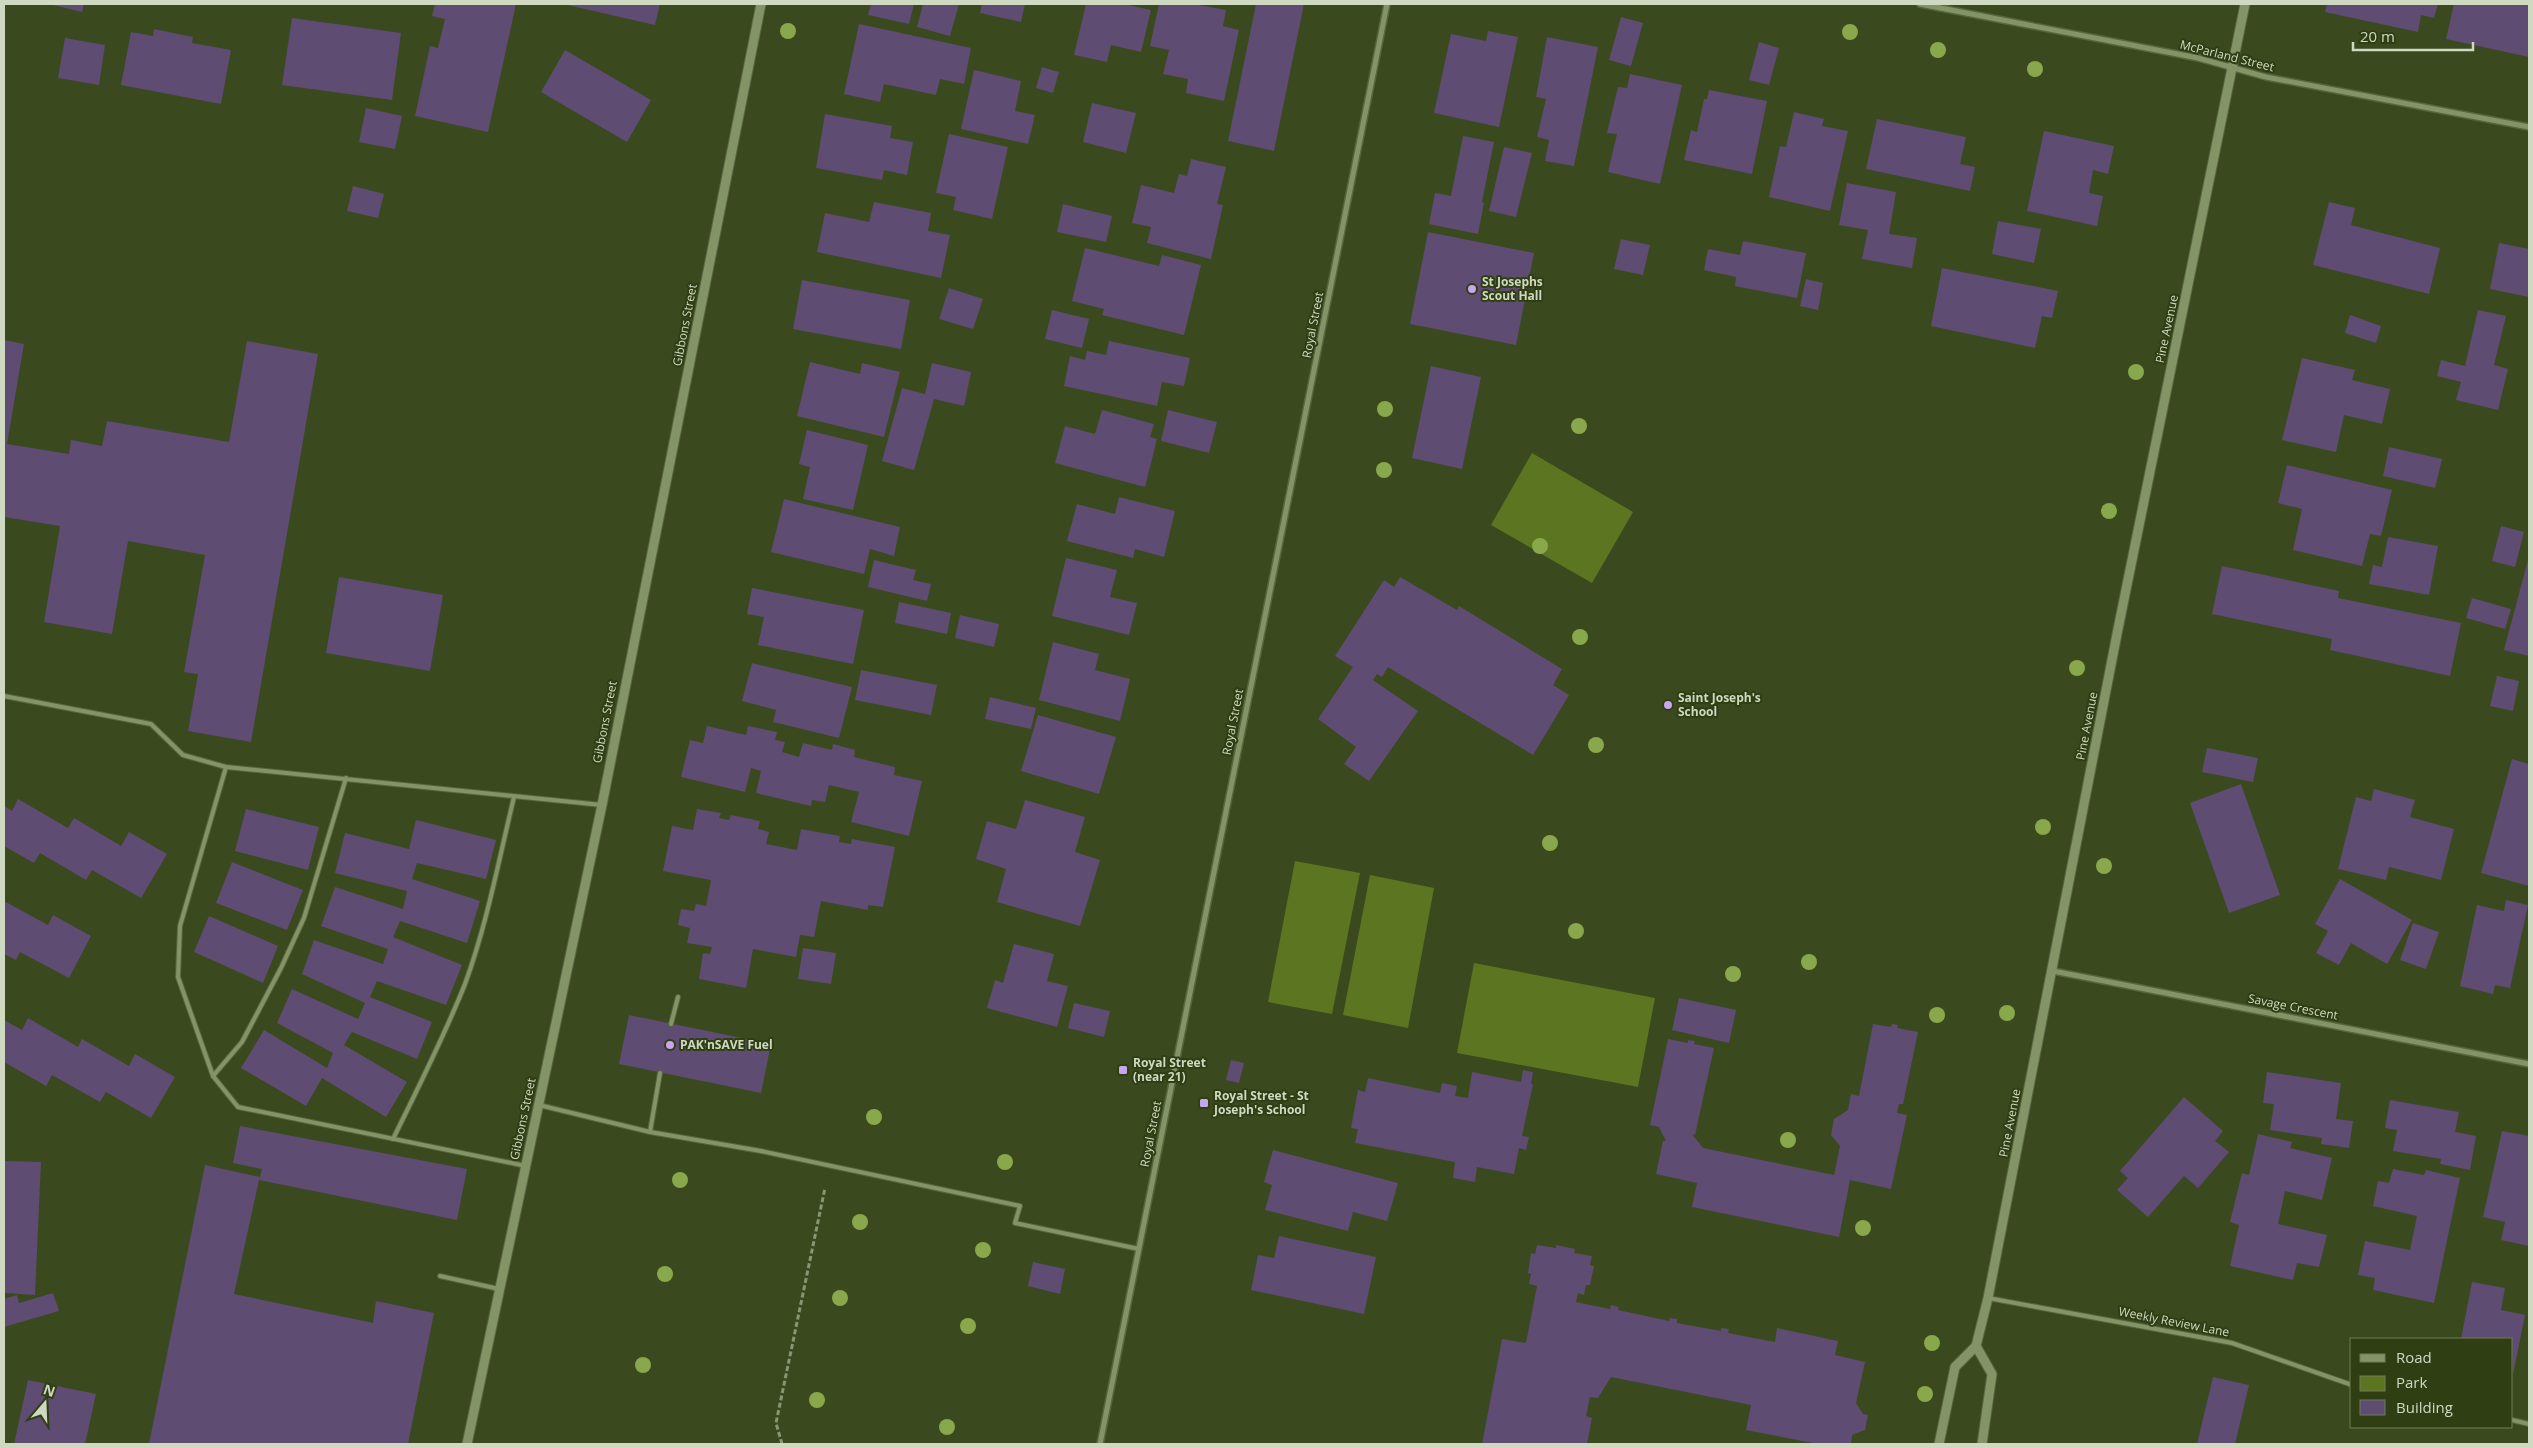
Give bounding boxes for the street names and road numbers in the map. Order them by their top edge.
street label: McParland Street [2178,36,2276,75]
street label: Gibbons Street [668,282,701,367]
street label: Royal Street [1298,290,1327,359]
street label: Pine Avenue [2151,293,2182,365]
street label: Gibbons Street [588,679,621,764]
street label: Royal Street [1218,687,1247,756]
street label: Pine Avenue [2072,690,2102,762]
street label: Savage Crescent [2247,989,2340,1024]
street label: Gibbons Street [506,1076,539,1161]
street label: Pine Avenue [1995,1087,2025,1159]
street label: Royal Street [1136,1099,1165,1168]
street label: Weekly Review Lane [2117,1302,2231,1341]

